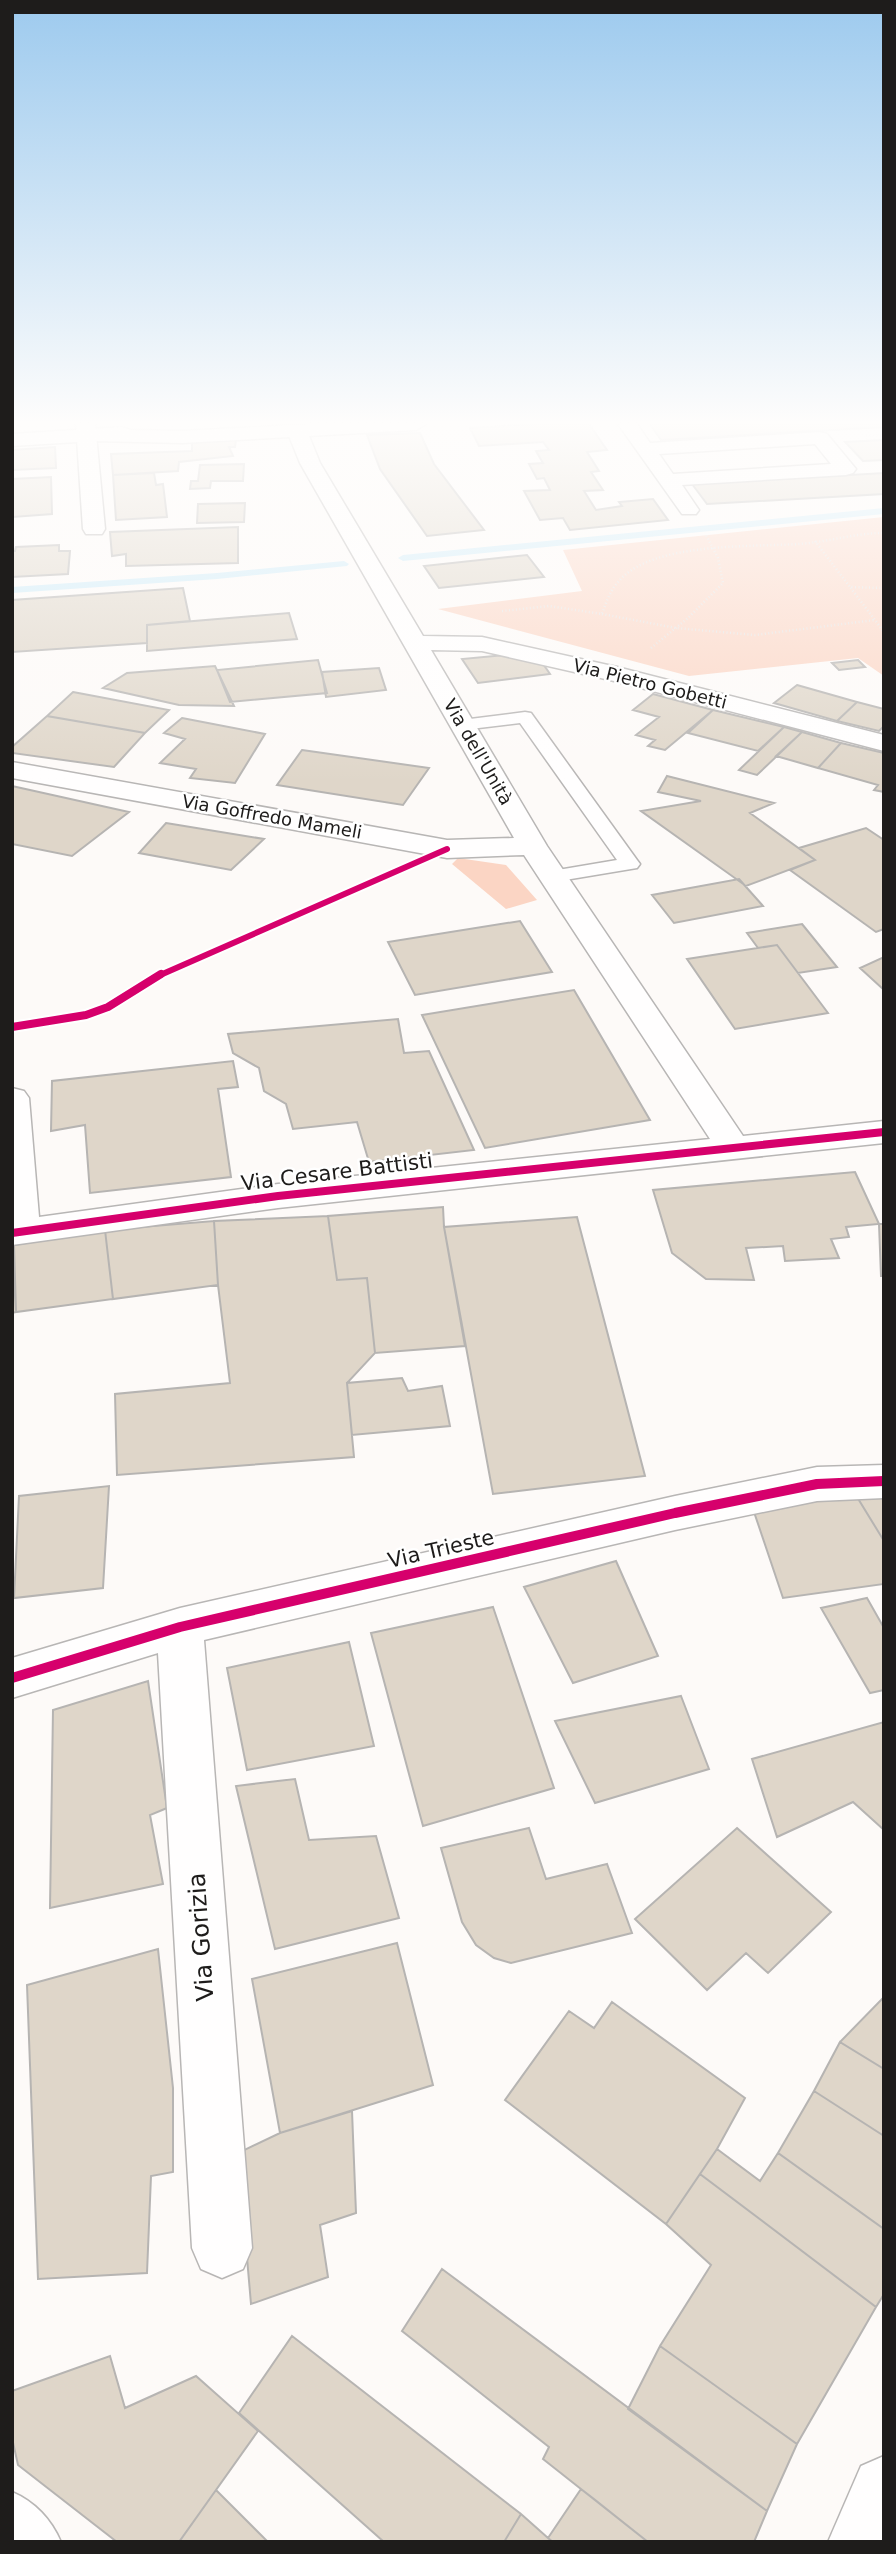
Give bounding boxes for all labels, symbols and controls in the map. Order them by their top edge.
street label: Via Pietro Gobetti [571,654,729,713]
street label: Via dell'Unità [440,695,517,808]
street label: Via Goffredo Mameli [180,790,364,843]
street label: Via Cesare Battisti [240,1148,434,1196]
street label: Via Trieste [385,1525,497,1573]
street label: Via Gorizia [183,1872,219,2002]

